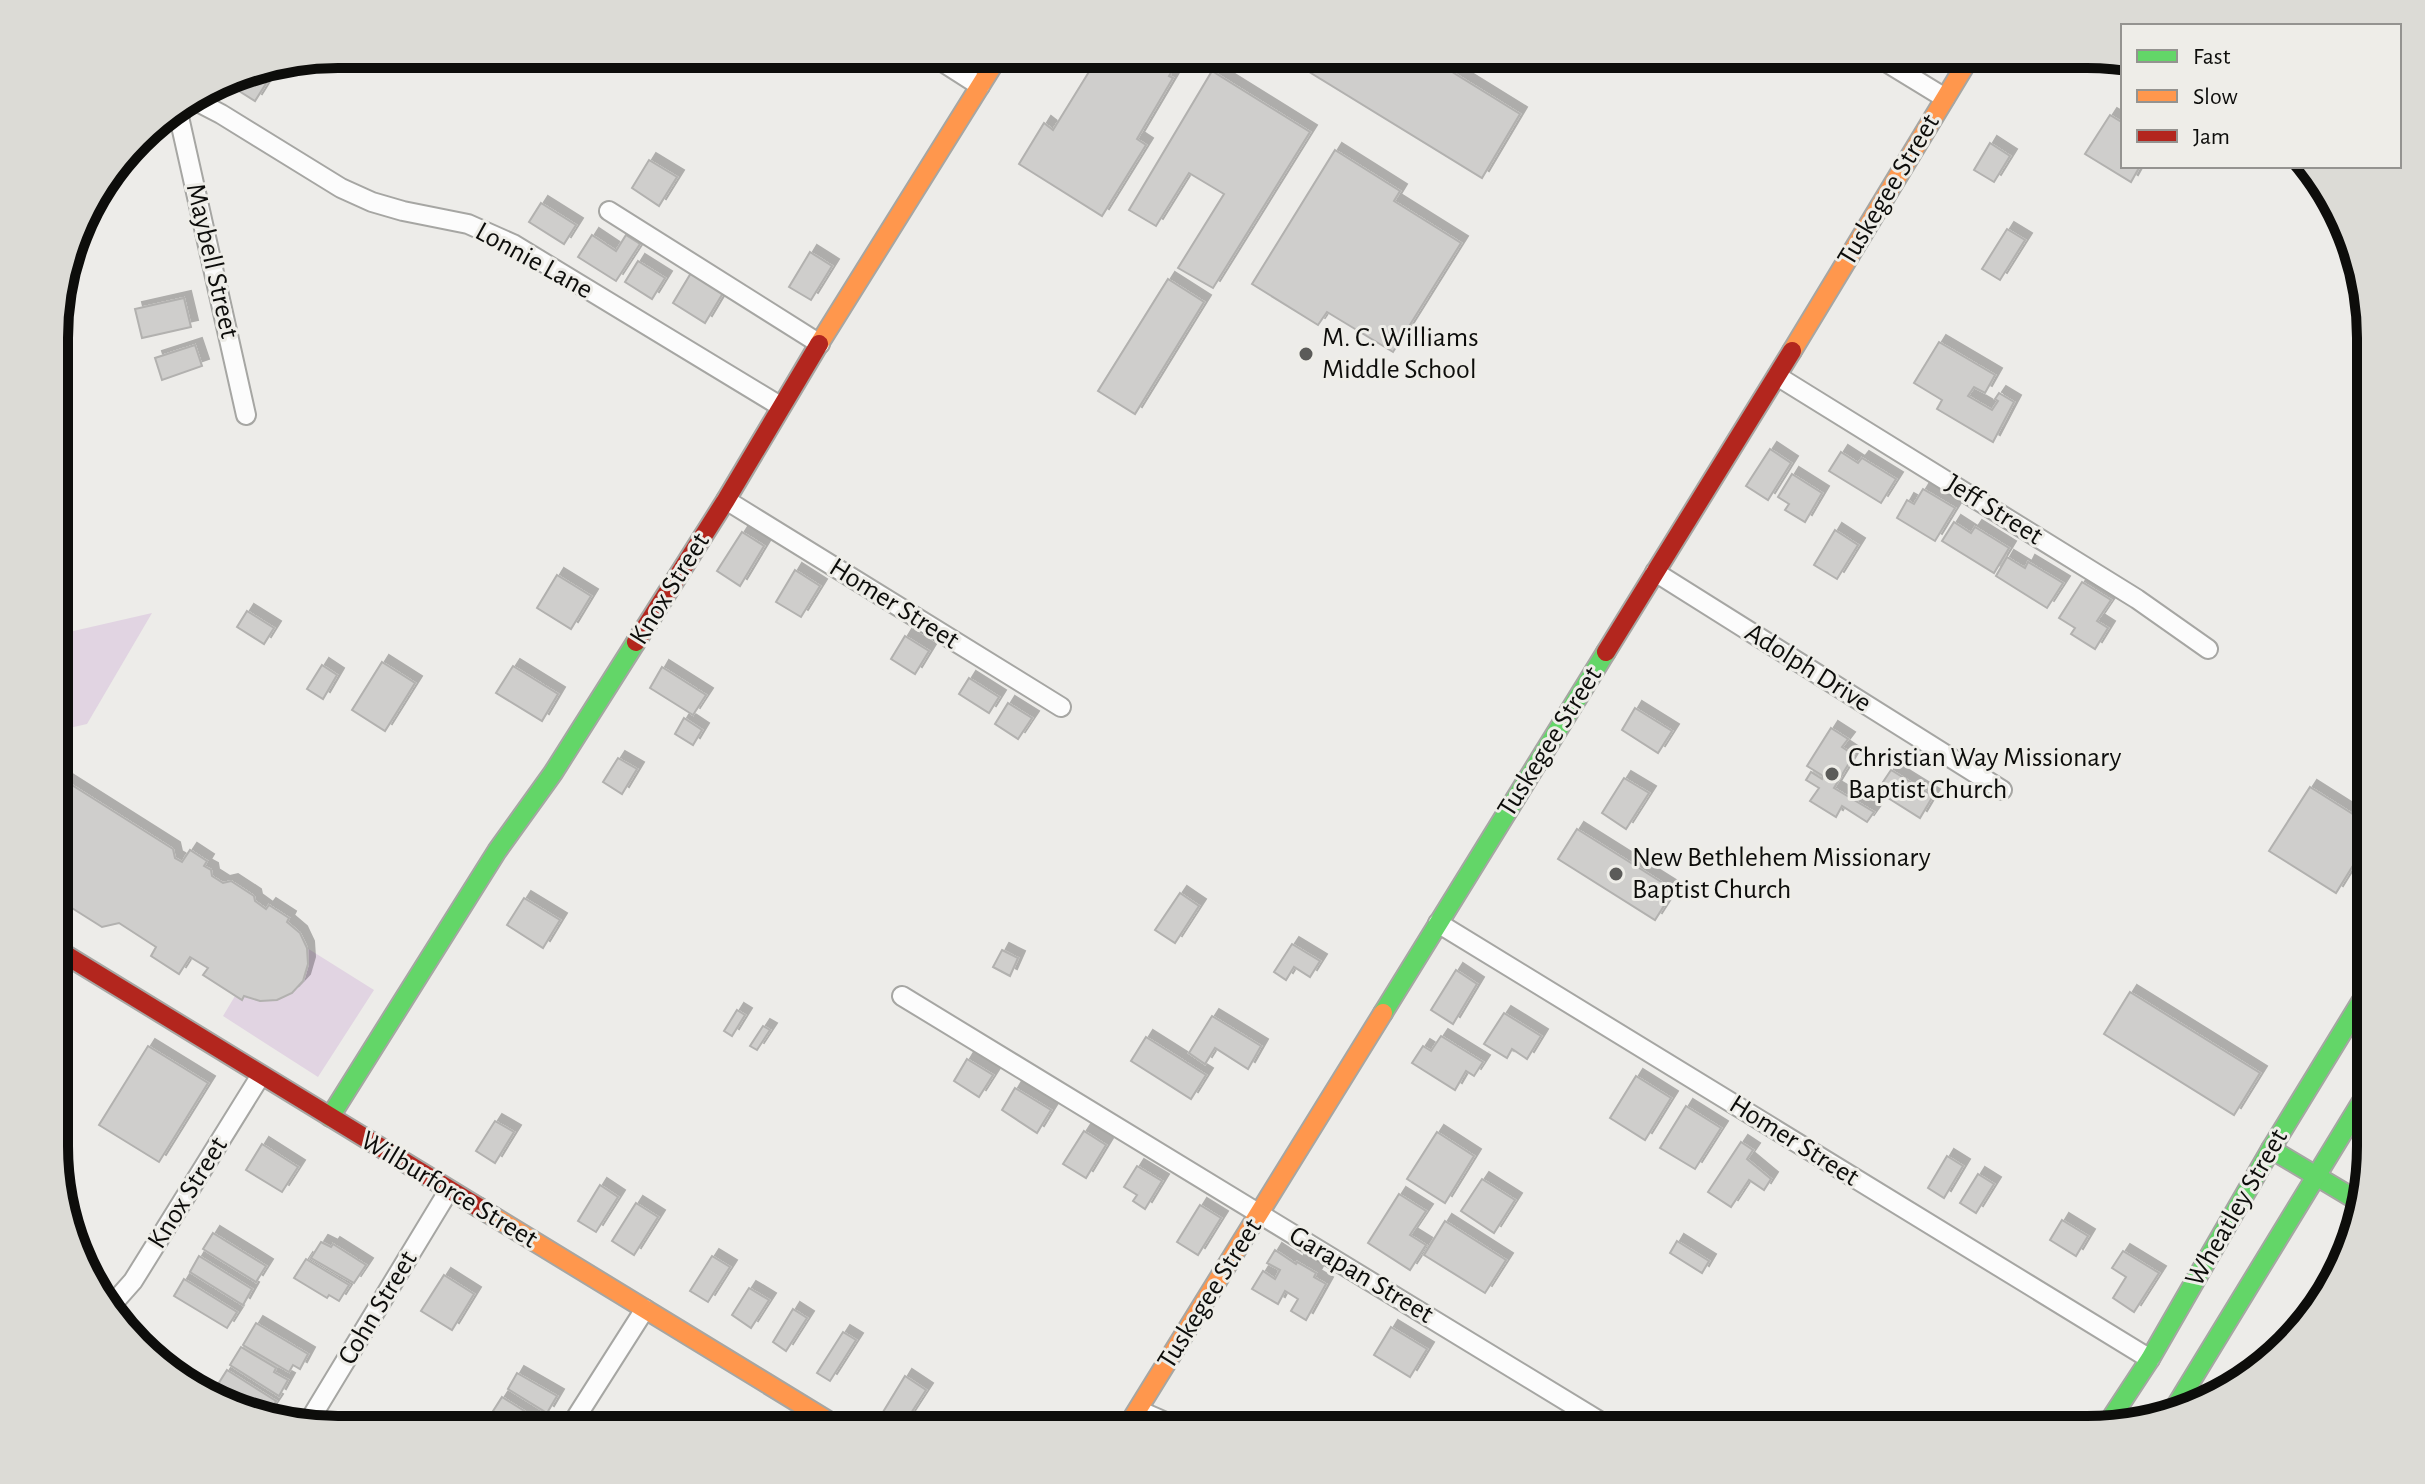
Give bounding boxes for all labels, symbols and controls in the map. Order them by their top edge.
legend [2121,24,2401,168]
text: Fast [2193,45,2231,69]
text: Slow [2193,85,2238,109]
street label: Tuskegee Street [1833,109,1945,271]
text: Jam [2193,125,2230,149]
street label: Maybell Street [181,181,243,341]
street label: Lonnie Lane [471,217,597,305]
place label: M. C. Williams Middle School [1322,324,1479,384]
marker: M. C. Williams Middle School [1297,345,1315,363]
street label: Jeff Street [1941,469,2047,551]
street label: Knox Street [625,528,715,650]
street label: Homer Street [824,553,964,655]
street label: Adolph Drive [1740,618,1876,718]
street label: Tuskegee Street [1493,662,1607,822]
place label: Christian Way Missionary Baptist Church [1848,744,2121,804]
marker: Christian Way Missionary Baptist Church [1823,765,1841,783]
place label: New Bethlehem Missionary Baptist Church [1632,844,1931,904]
marker: New Bethlehem Missionary Baptist Church [1607,865,1625,883]
street label: Homer Street [1724,1090,1864,1192]
street label: Wheatley Street [2181,1125,2293,1291]
street label: Wilburforce Street [356,1126,542,1254]
street label: Knox Street [143,1132,233,1254]
street label: Tuskegee Street [1153,1214,1267,1374]
street label: Garapan Street [1284,1221,1438,1329]
street label: Cohn Street [333,1246,423,1370]

